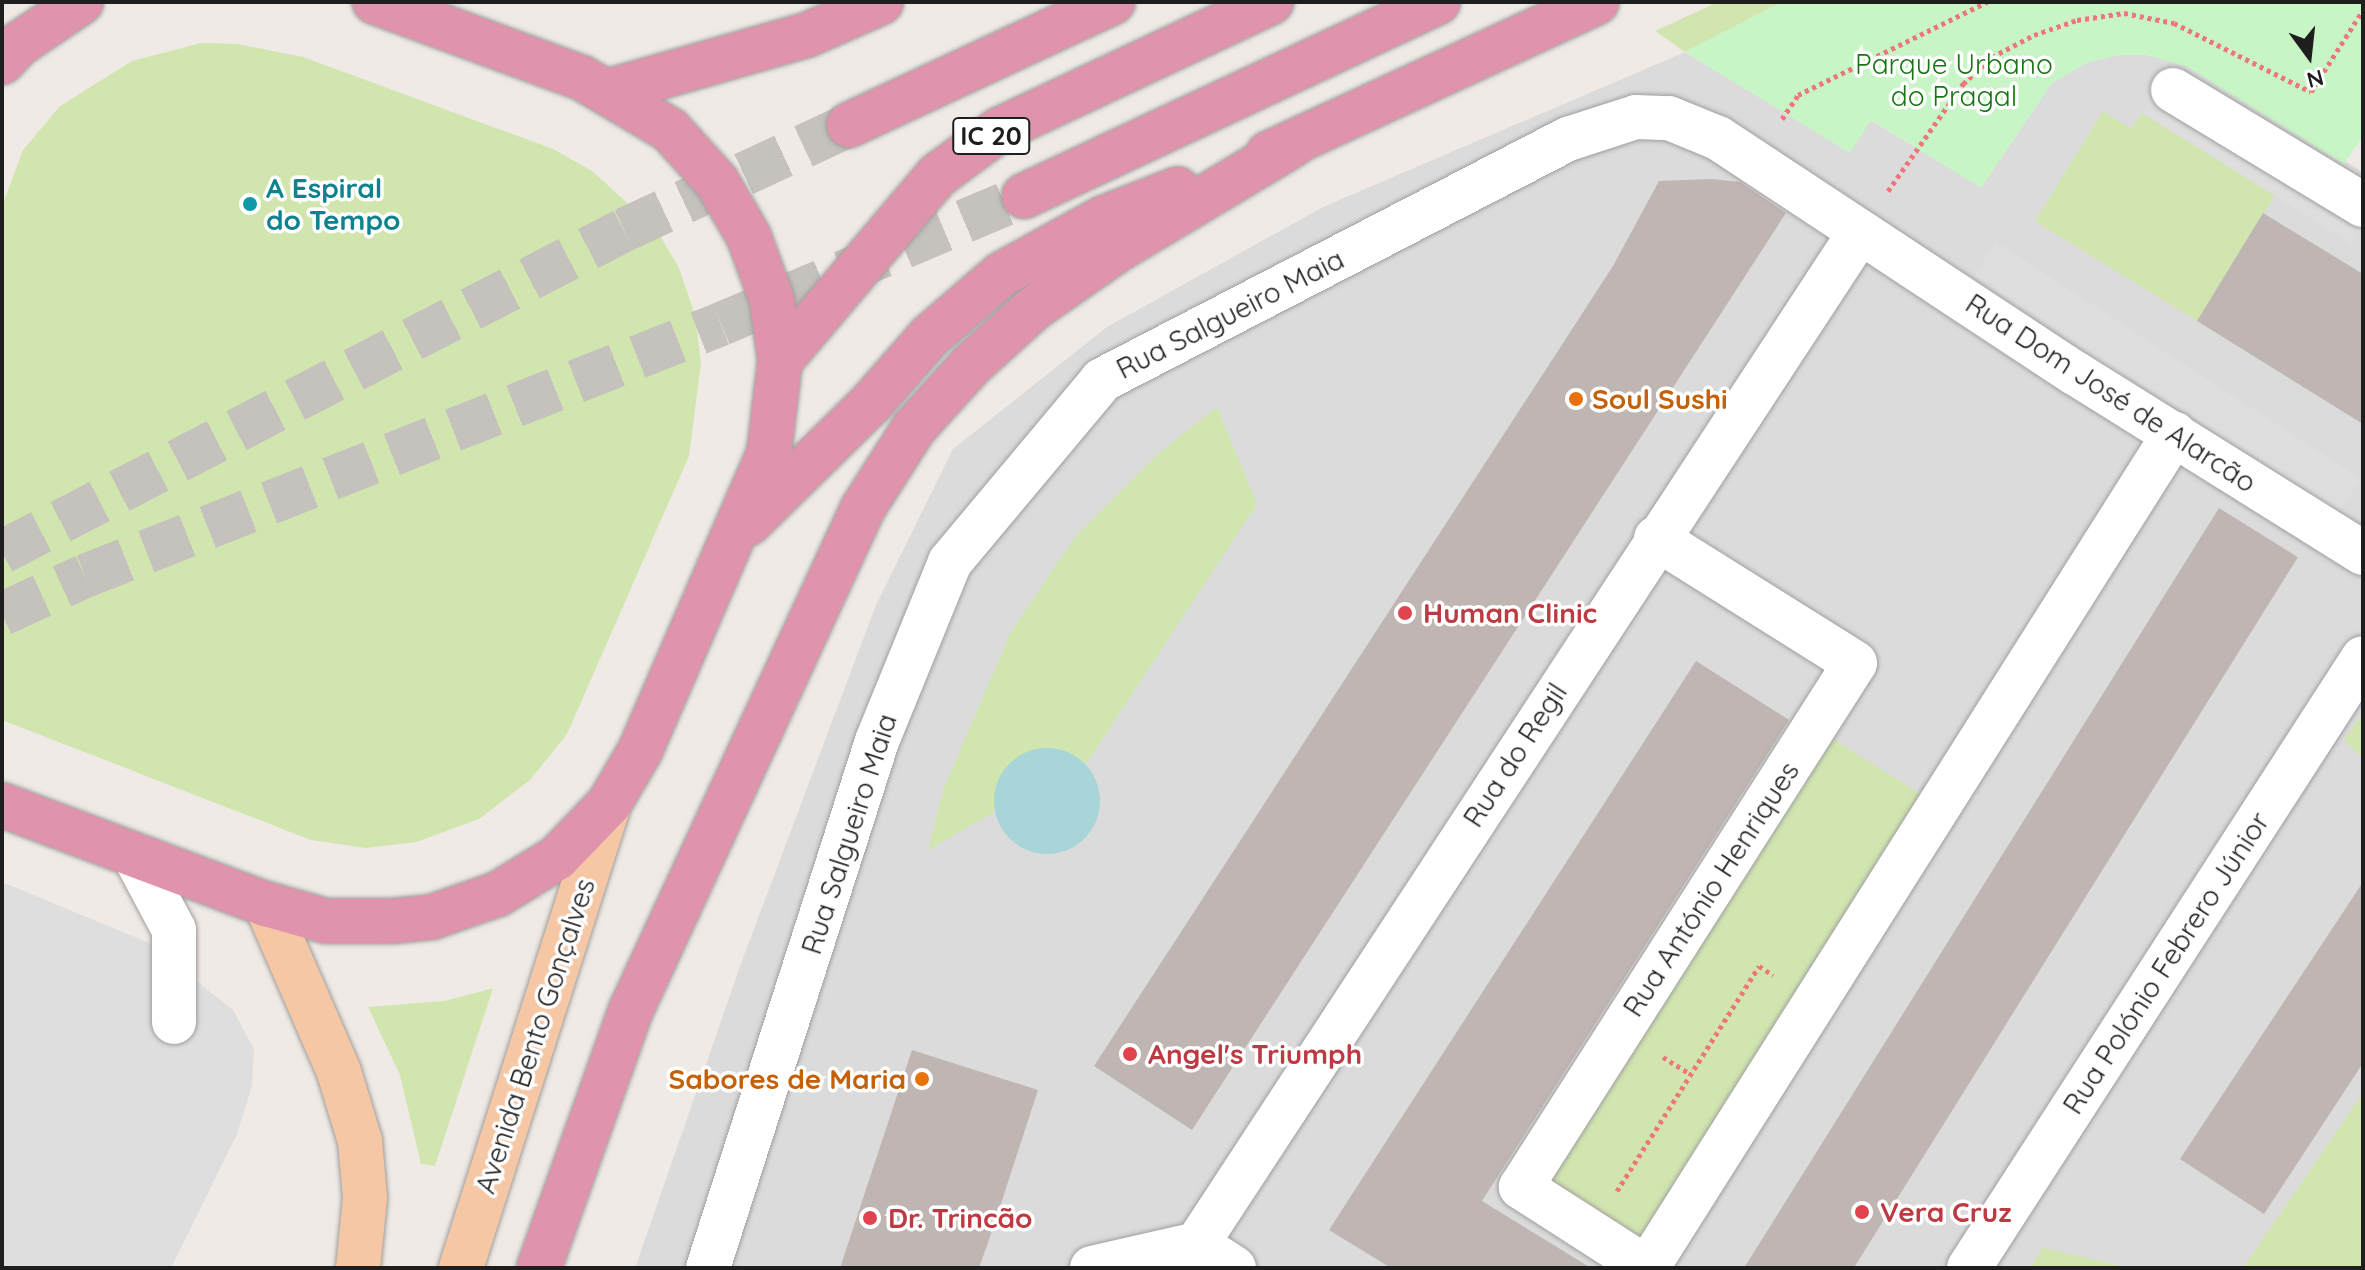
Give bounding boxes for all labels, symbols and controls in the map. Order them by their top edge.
north arrow [2269,16,2349,96]
park label: Parque Urbano do Pragal [1855,47,2053,113]
text: N [2304,64,2327,95]
road number: IC 20 [951,114,1031,158]
place label: A Espiral do Tempo [266,171,400,237]
marker: A Espiral do Tempo [241,195,259,213]
street label: Rua Salgueiro Maia [1111,242,1349,386]
street label: Rua Dom José de Alarcão [1959,286,2263,500]
place label: Soul Sushi [1592,382,1728,416]
marker: Soul Sushi [1567,390,1585,408]
place label: Human Clinic [1423,596,1597,630]
marker: Human Clinic [1394,602,1416,624]
street label: Rua do Regil [1456,677,1574,833]
street label: Rua Salgueiro Maia [794,710,904,958]
street label: Rua António Henriques [1616,755,1806,1023]
street label: Rua Polónio Febrero Júnior [2056,806,2276,1120]
street label: Avenida Bento Gonçalves [468,874,602,1198]
place label: Angel's Triumph [1148,1037,1362,1071]
marker: Angel's Triumph [1119,1043,1141,1065]
place label: Sabores de Maria [668,1062,906,1096]
marker: Sabores de Maria [913,1070,931,1088]
place label: Vera Cruz [1880,1195,2012,1229]
place label: Dr. Trincão [888,1201,1033,1235]
marker: Vera Cruz [1851,1201,1873,1223]
marker: Dr. Trincão [859,1207,881,1229]

